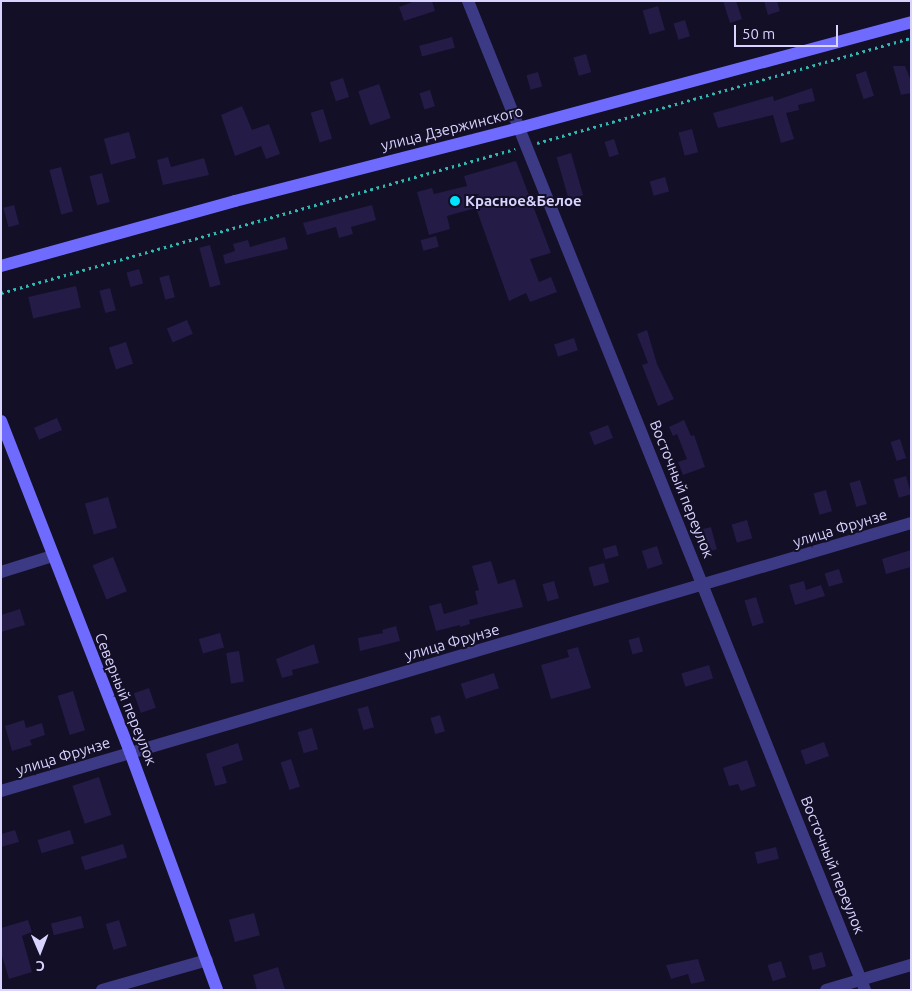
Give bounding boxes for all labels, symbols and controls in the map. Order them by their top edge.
scale bar [737,15,841,47]
text: 50 m [742,25,775,42]
street label: улица Дзержинского [379,102,525,154]
place label: Красное&Белое [465,192,582,210]
marker: Красное&Белое [449,195,461,207]
street label: Восточный переулок [646,417,718,561]
street label: улица Фрунзе [791,505,889,551]
street label: улица Фрунзе [403,620,501,664]
street label: Северный переулок [91,630,161,768]
street label: улица Фрунзе [14,733,112,779]
street label: Восточный переулок [797,793,869,937]
north arrow [15,926,65,976]
text: С [36,958,45,974]

